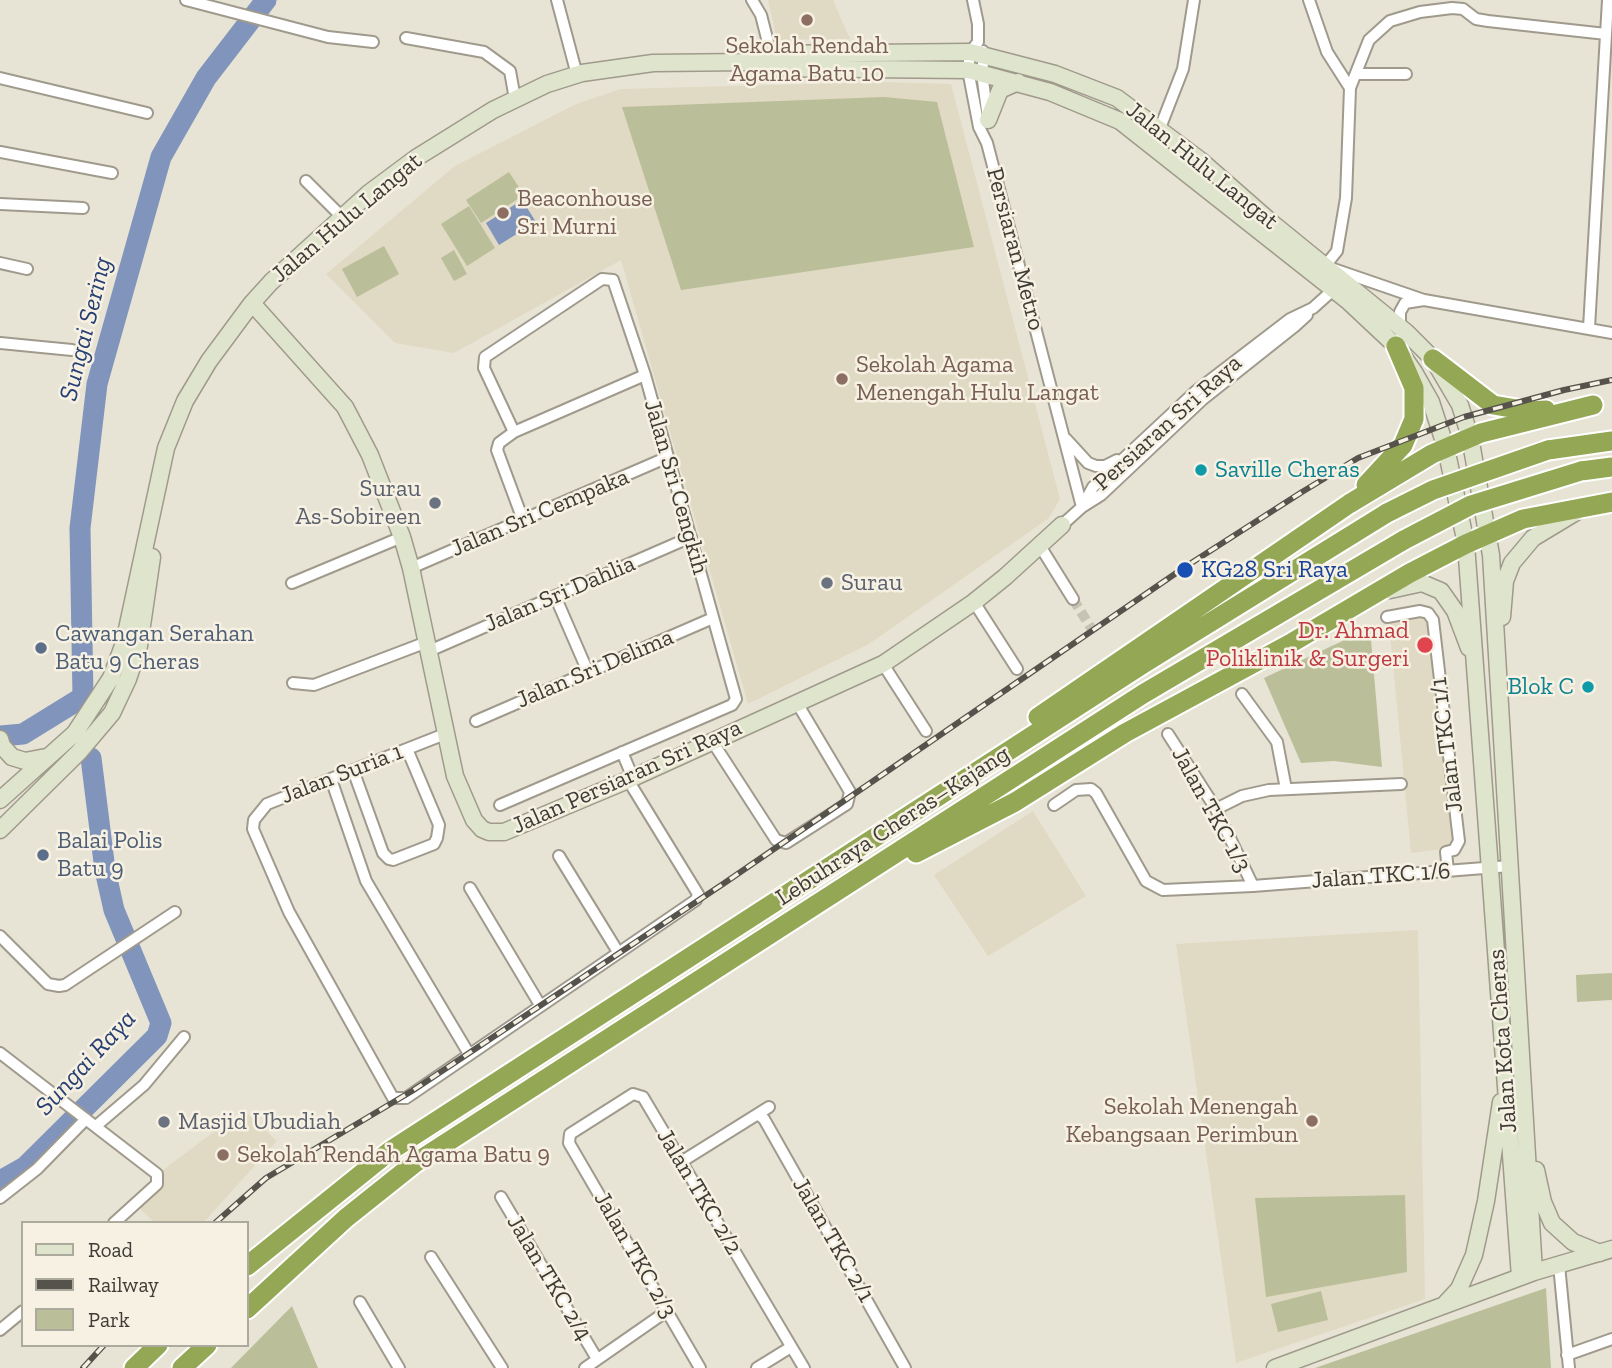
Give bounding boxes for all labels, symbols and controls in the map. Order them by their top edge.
marker: Sekolah Rendah Agama Batu 10 [799,12,815,28]
place label: Sekolah Rendah Agama Batu 10 [725,32,889,88]
street label: Jalan Hulu Langat [1120,96,1284,236]
street label: Jalan Hulu Langat [266,147,428,289]
street label: Persiaran Metro [979,164,1051,334]
place label: Beaconhouse Sri Murni [517,185,653,241]
marker: Beaconhouse Sri Murni [495,205,511,221]
water label: Sungai Sering [53,254,119,404]
street label: Persiaran Sri Raya [1088,349,1248,497]
place label: Sekolah Agama Menengah Hulu Langat [856,351,1099,407]
marker: Sekolah Agama Menengah Hulu Langat [834,371,850,387]
street label: Jalan Sri Cengkih [637,396,715,578]
place label: Saville Cheras [1215,456,1360,484]
marker: Saville Cheras [1193,462,1209,478]
street label: Jalan Sri Cempaka [447,463,633,563]
place label: Surau As-Sobireen [296,475,421,531]
marker: Surau As-Sobireen [427,495,443,511]
street label: Jalan Sri Dahlia [480,549,640,639]
place label: KG28 Sri Raya [1201,556,1348,584]
marker: KG28 Sri Raya [1175,560,1195,580]
place label: Surau [841,569,902,597]
marker: Surau [819,575,835,591]
place label: Dr. Ahmad Poliklinik & Surgeri [1206,617,1409,673]
place label: Cawangan Serahan Batu 9 Cheras [55,620,254,676]
street label: Jalan Sri Delima [512,623,678,715]
marker: Dr. Ahmad Poliklinik & Surgeri [1415,635,1435,655]
marker: Cawangan Serahan Batu 9 Cheras [33,640,49,656]
place label: Blok C [1508,673,1574,701]
street label: Jalan TKC 1/1 [1424,676,1470,814]
marker: Blok C [1580,679,1596,695]
street label: Jalan Persiaran Sri Raya [508,713,746,841]
street label: Jalan Suria 1 [277,738,407,810]
street label: Lebuhraya Cheras–Kajang [771,740,1015,912]
street label: Jalan TKC 1/3 [1165,743,1257,877]
place label: Balai Polis Batu 9 [57,827,162,883]
marker: Balai Polis Batu 9 [35,847,51,863]
street label: Jalan TKC 1/6 [1310,857,1452,895]
street label: Jalan Kota Cheras [1482,948,1524,1134]
water label: Sungai Raya [29,1004,143,1122]
place label: Sekolah Menengah Kebangsaan Perimbun [1066,1093,1298,1149]
place label: Masjid Ubudiah [178,1108,341,1136]
marker: Sekolah Menengah Kebangsaan Perimbun [1304,1113,1320,1129]
marker: Masjid Ubudiah [156,1114,172,1130]
street label: Jalan TKC 2/2 [650,1124,748,1260]
place label: Sekolah Rendah Agama Batu 9 [237,1141,550,1169]
marker: Sekolah Rendah Agama Batu 9 [215,1147,231,1163]
street label: Jalan TKC 2/1 [786,1172,880,1308]
street label: Jalan TKC 2/3 [587,1187,683,1323]
street label: Jalan TKC 2/4 [500,1210,598,1346]
legend [21,1221,248,1347]
text: Road [88,1237,133,1262]
text: Railway [88,1272,159,1297]
text: Park [88,1307,130,1332]

